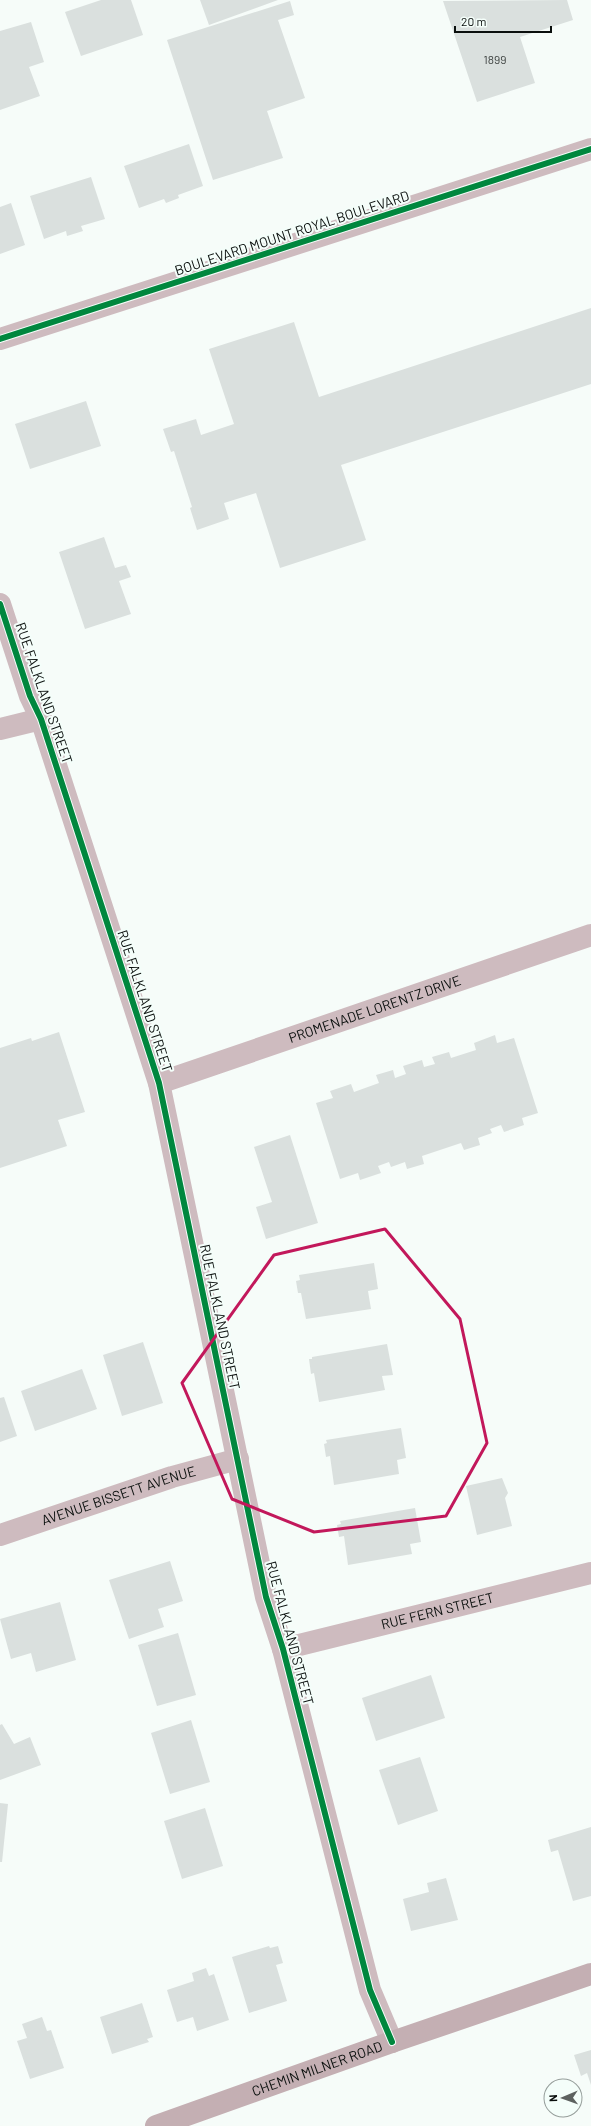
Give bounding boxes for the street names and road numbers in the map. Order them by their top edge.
street label: BOULEVARD MOUNT ROYAL BOULEVARD [172,186,411,279]
street label: RUE FALKLAND STREET [12,620,77,766]
street label: RUE FALKLAND STREET [114,928,176,1074]
street label: PROMENADE LORENTZ DRIVE [286,971,463,1046]
street label: RUE FALKLAND STREET [197,1243,244,1391]
street label: AVENUE BISSETT AVENUE [39,1462,198,1528]
street label: RUE FALKLAND STREET [263,1559,318,1707]
street label: RUE FERN STREET [379,1588,495,1633]
street label: CHEMIN MILNER ROAD [249,2037,384,2099]

